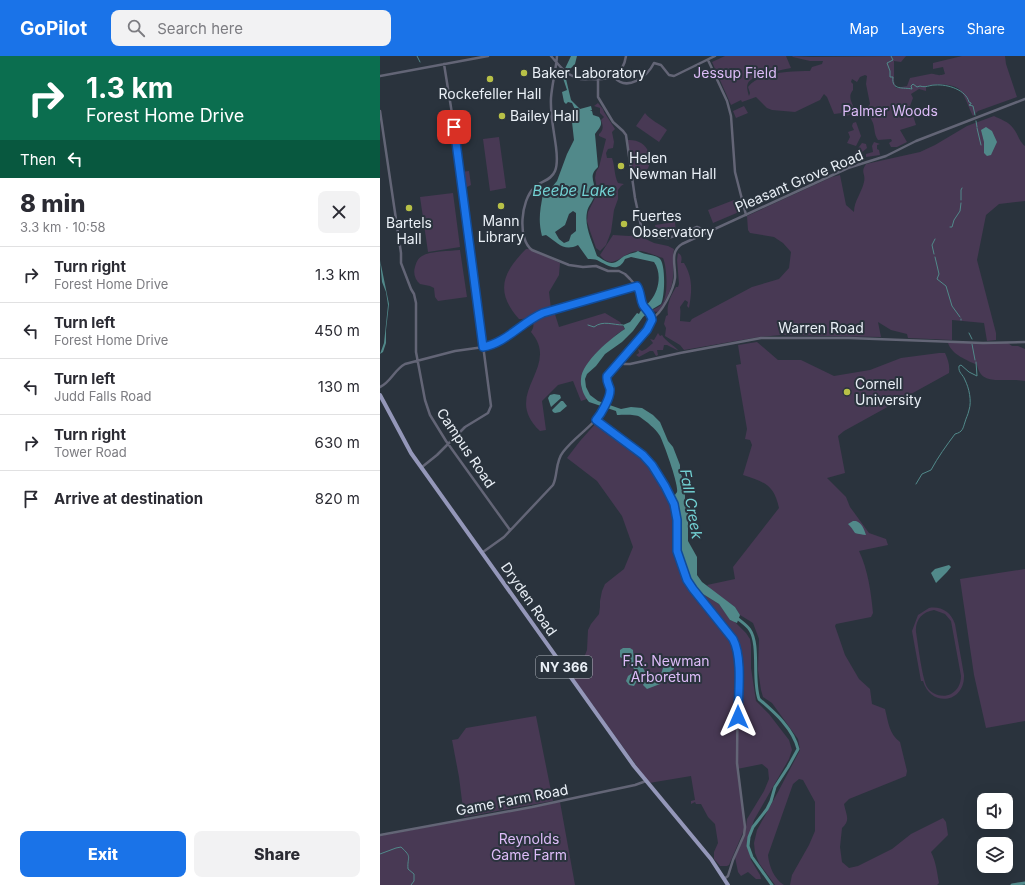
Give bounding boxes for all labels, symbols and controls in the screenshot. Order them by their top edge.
search box [111,10,391,46]
text: GoPilot [20,17,87,40]
icon: search [125,17,147,39]
text: Search here [157,19,243,38]
text: Map [850,20,879,37]
text: Layers [901,20,945,37]
text: Share [967,20,1005,37]
place label: Baker Laboratory [532,64,646,81]
park label: Jessup Field [693,64,777,81]
marker: Baker Laboratory [519,68,529,78]
text: 1.3 km [86,71,173,105]
icon: right [20,72,72,124]
marker: Rockefeller Hall [485,74,495,84]
place label: Rockefeller Hall [439,85,541,102]
park label: Palmer Woods [842,102,938,119]
text: Forest Home Drive [86,105,244,126]
place label: Bailey Hall [510,107,579,124]
pin [437,110,471,144]
marker: Bailey Hall [497,111,507,121]
icon: arrive [443,116,465,138]
street label: Pleasant Grove Road [732,146,865,215]
icon: left [64,148,86,170]
place label: Helen Newman Hall [629,149,716,182]
text: Then [20,150,56,169]
marker: Helen Newman Hall [616,161,626,171]
water label: Beebe Lake [532,181,616,200]
text: 8 min [20,189,85,218]
button: close [318,191,360,233]
marker: Mann Library [496,201,506,211]
marker: Bartels Hall [404,203,414,213]
place label: Fuertes Observatory [632,207,714,240]
place label: Mann Library [478,212,524,245]
place label: Bartels Hall [386,214,432,247]
text: 3.3 km · 10:58 [20,219,106,235]
marker: Fuertes Observatory [619,219,629,229]
text: Turn right [54,257,126,276]
icon: right [20,264,42,286]
text: 1.3 km [315,265,360,284]
text: Forest Home Drive [54,276,168,292]
text: Turn left [54,313,115,332]
street label: Warren Road [778,319,864,336]
icon: left [20,320,42,342]
text: 450 m [314,321,360,340]
text: Forest Home Drive [54,332,168,348]
text: Turn left [54,369,115,388]
place label: Cornell University [855,375,922,408]
icon: left [20,376,42,398]
text: 130 m [318,377,360,396]
marker: Cornell University [842,387,852,397]
text: Judd Falls Road [54,388,152,404]
street label: Campus Road [434,405,499,491]
text: Turn right [54,425,126,444]
icon: right [20,432,42,454]
text: 630 m [315,433,360,452]
text: Tower Road [54,444,127,460]
water label: Fall Creek [676,467,707,541]
icon: arrive [20,488,42,510]
text: Arrive at destination [54,489,203,508]
text: 820 m [315,489,360,508]
street label: Dryden Road [498,559,561,639]
park label: F.R. Newman Arboretum [622,652,710,685]
road number: NY 366 [536,656,592,678]
position arrow [717,696,759,738]
street label: Game Farm Road [454,780,569,819]
map controls [977,793,1013,873]
button: sound [977,793,1013,829]
park label: Reynolds Game Farm [491,830,567,863]
button: Exit [20,831,186,877]
button: Share [194,831,360,877]
button: layers [977,837,1013,873]

